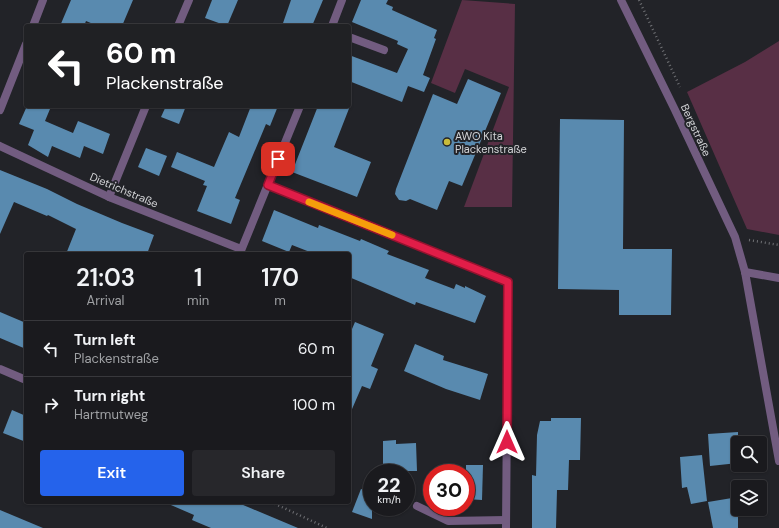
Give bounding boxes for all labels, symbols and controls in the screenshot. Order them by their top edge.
text: 60 m [106,35,176,72]
icon: left [40,40,92,92]
text: Plackenstraße [106,71,224,95]
street label: Bergstraße [678,102,714,158]
place label: AWO Kita Plackenstraße [455,129,527,156]
marker: AWO Kita Plackenstraße [442,137,452,147]
pin [261,142,295,176]
icon: arrive [267,148,289,170]
street label: Dietrichstraße [88,169,160,211]
text: 21:03 [76,262,135,293]
text: 1 [194,262,202,293]
text: 170 [261,262,299,293]
text: Arrival [87,292,124,309]
text: min [187,292,209,309]
text: m [274,292,286,309]
text: Turn left [74,330,135,350]
icon: left [40,338,62,360]
text: 60 m [298,339,335,359]
text: Plackenstraße [74,350,159,367]
text: Turn right [74,386,145,406]
icon: right [40,394,62,416]
text: 100 m [292,395,335,415]
text: Hartmutweg [74,406,148,423]
position arrow [486,421,528,463]
map controls [731,436,767,516]
button: search [731,436,767,472]
button: Exit [40,450,184,496]
button: Share [192,450,335,496]
speed limit sign: 30 [423,464,475,516]
text: 22 [377,472,401,498]
button: layers [731,480,767,516]
text: km/h [377,493,401,506]

